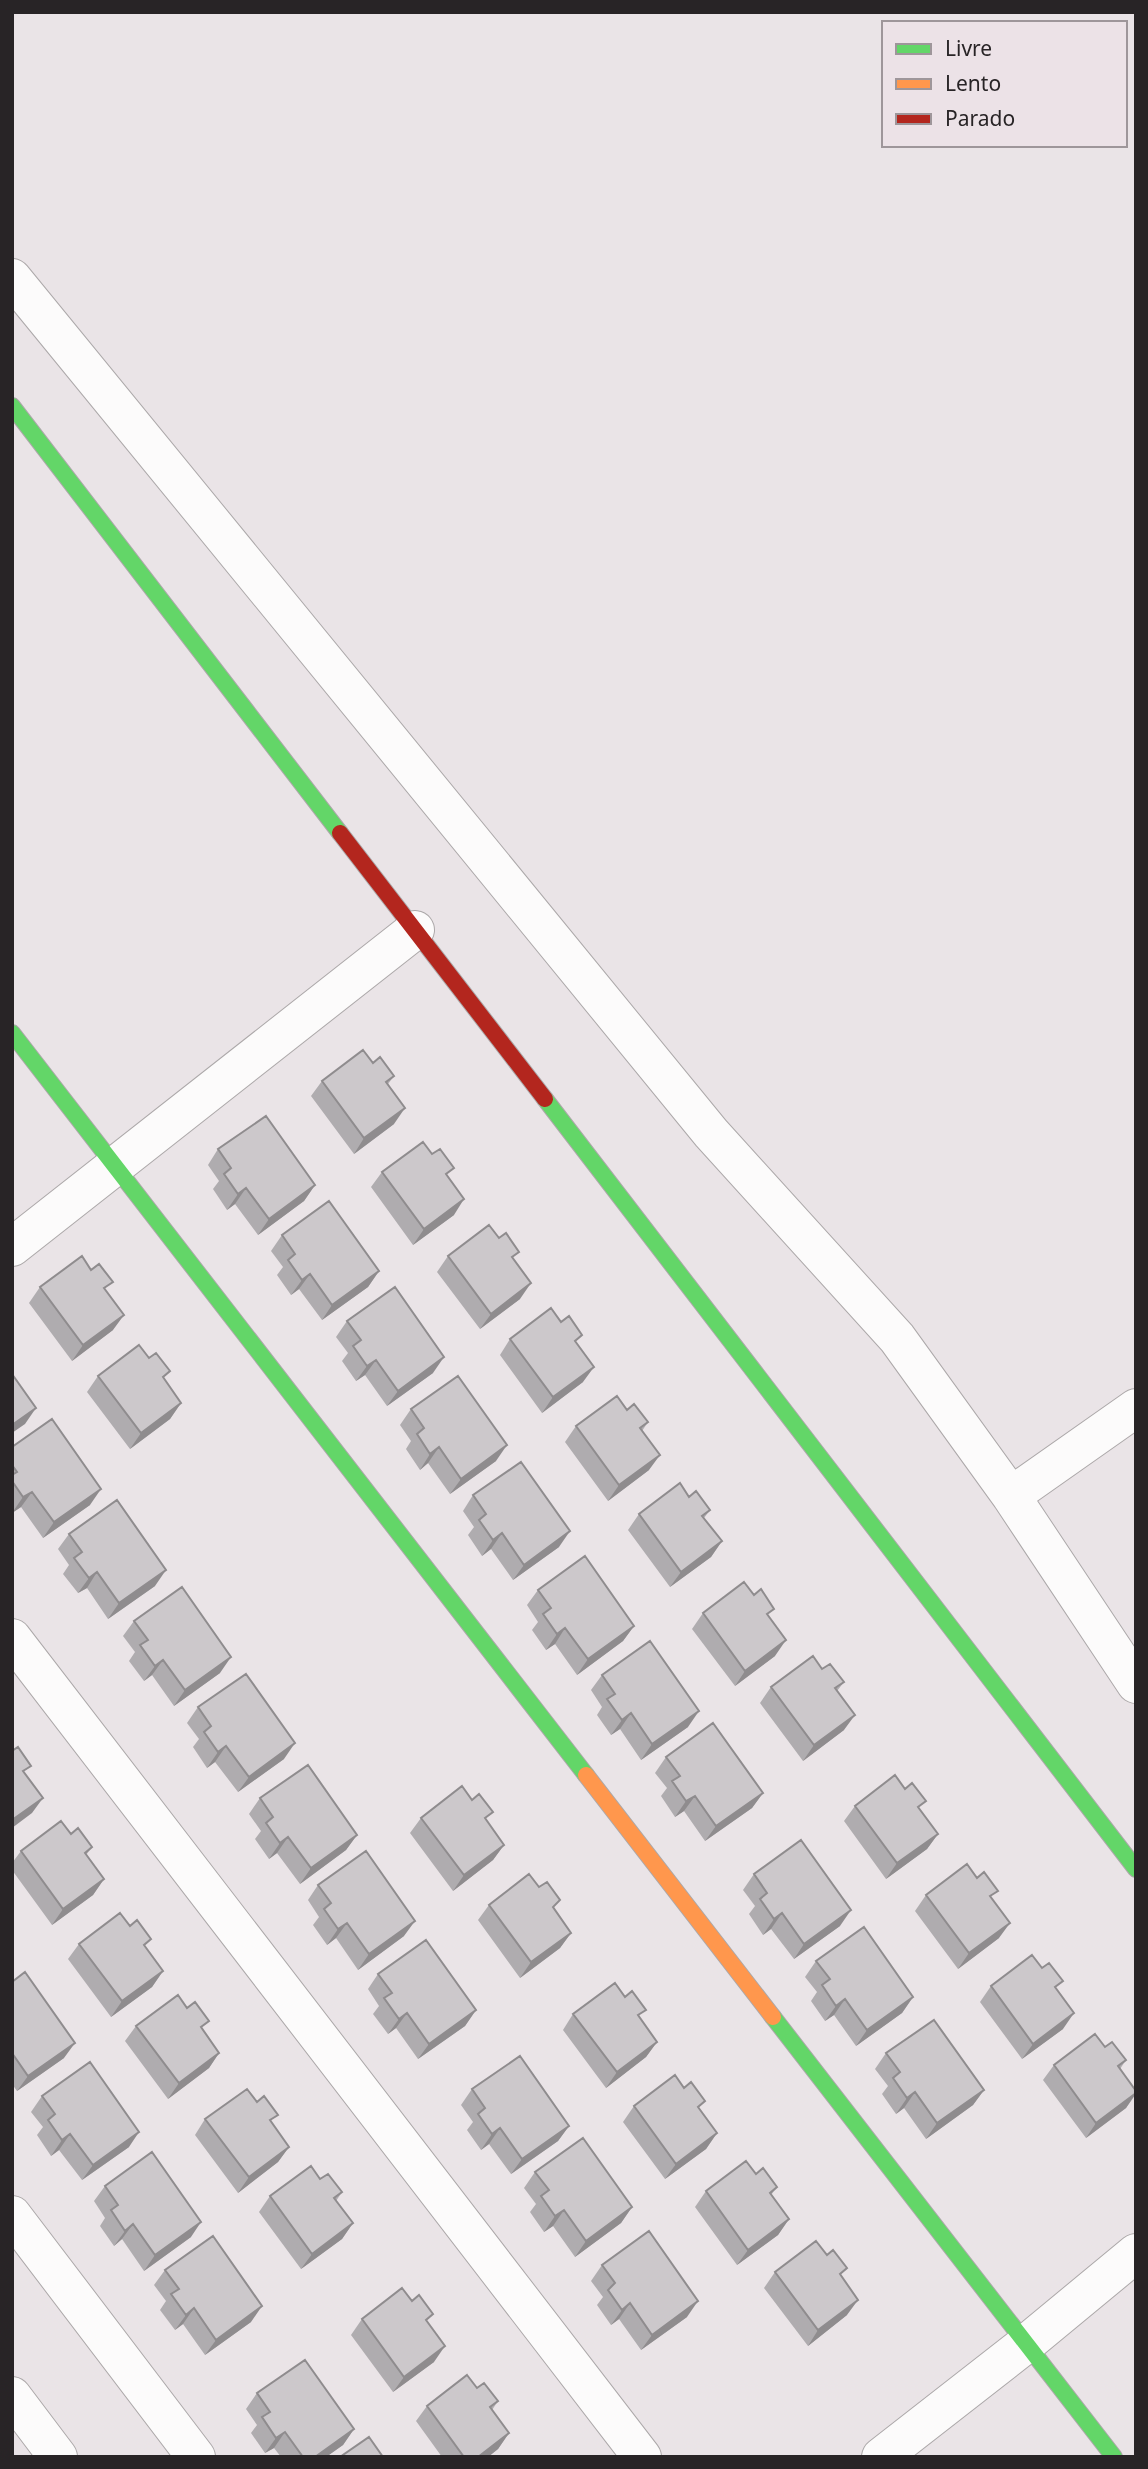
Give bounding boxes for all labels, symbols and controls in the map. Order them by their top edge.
legend [882,21,1127,147]
text: Livre [945,34,992,62]
text: Lento [945,69,1001,97]
text: Parado [945,104,1015,132]

